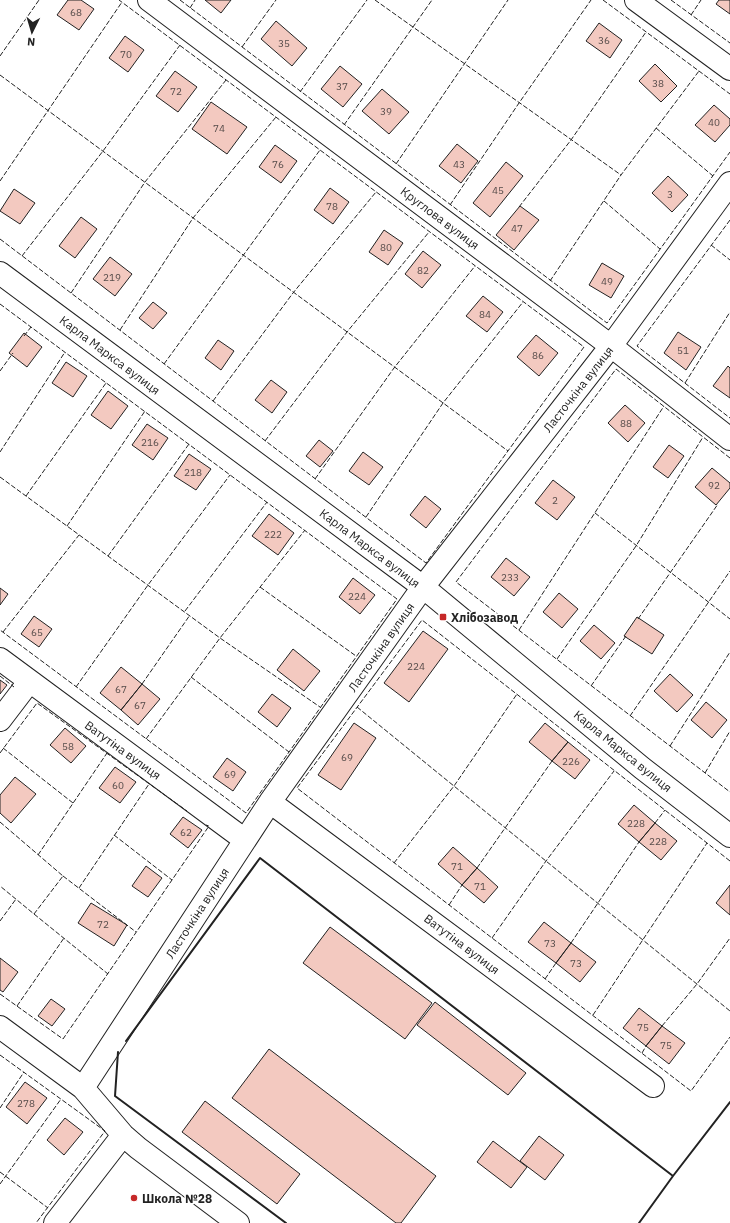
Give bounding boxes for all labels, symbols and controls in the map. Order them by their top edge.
house number: 68 [70,6,82,19]
north arrow [12,12,52,52]
house number: 36 [598,34,610,47]
text: N [27,35,36,49]
house number: 35 [278,37,290,50]
house number: 70 [120,48,132,61]
house number: 38 [652,77,664,90]
house number: 37 [336,80,348,93]
house number: 72 [170,85,182,98]
house number: 39 [380,105,392,118]
house number: 40 [708,116,720,129]
house number: 74 [213,122,225,135]
house number: 76 [272,158,284,171]
house number: 43 [453,158,465,171]
street label: Круглова вулиця [398,183,482,253]
house number: 45 [492,184,504,197]
house number: 3 [667,188,673,201]
house number: 78 [326,200,338,213]
house number: 47 [511,222,523,235]
house number: 80 [380,241,392,254]
house number: 82 [417,264,429,277]
house number: 219 [103,271,121,284]
house number: 49 [601,275,613,288]
house number: 84 [479,308,491,321]
street label: Карла Маркса вулиця [57,312,163,398]
street label: Ласточкіна вулиця [540,343,616,435]
house number: 51 [677,344,689,357]
house number: 86 [532,349,544,362]
house number: 88 [620,417,632,430]
house number: 216 [141,436,159,449]
house number: 218 [184,466,202,479]
house number: 92 [708,479,720,492]
house number: 2 [552,494,558,507]
street label: Карла Маркса вулиця [317,505,423,591]
house number: 222 [264,528,282,541]
house number: 233 [501,571,519,584]
house number: 224 [348,590,366,603]
street label: Ласточкіна вулиця [345,600,417,694]
place label: Хлібозавод [451,610,518,625]
marker: Хлібозавод [438,612,448,622]
house number: 65 [31,626,43,639]
house number: 224 [407,660,425,673]
house number: 67 [115,683,127,696]
house number: 67 [134,699,146,712]
street label: Карла Маркса вулиця [571,707,675,795]
street label: Ватутіна вулиця [82,717,164,783]
house number: 58 [62,740,74,753]
house number: 69 [341,751,353,764]
house number: 226 [562,755,580,768]
house number: 69 [224,768,236,781]
house number: 60 [112,779,124,792]
house number: 228 [627,817,645,830]
house number: 62 [180,826,192,839]
house number: 228 [649,835,667,848]
house number: 71 [451,860,463,873]
street label: Ласточкіна вулиця [162,865,232,961]
house number: 71 [474,880,486,893]
street label: Ватутіна вулиця [421,911,503,977]
house number: 72 [97,918,109,931]
house number: 73 [544,937,556,950]
house number: 73 [570,957,582,970]
house number: 75 [637,1021,649,1034]
house number: 75 [660,1039,672,1052]
house number: 278 [17,1097,35,1110]
place label: Школа №28 [142,1191,212,1206]
marker: Школа №28 [129,1193,139,1203]

